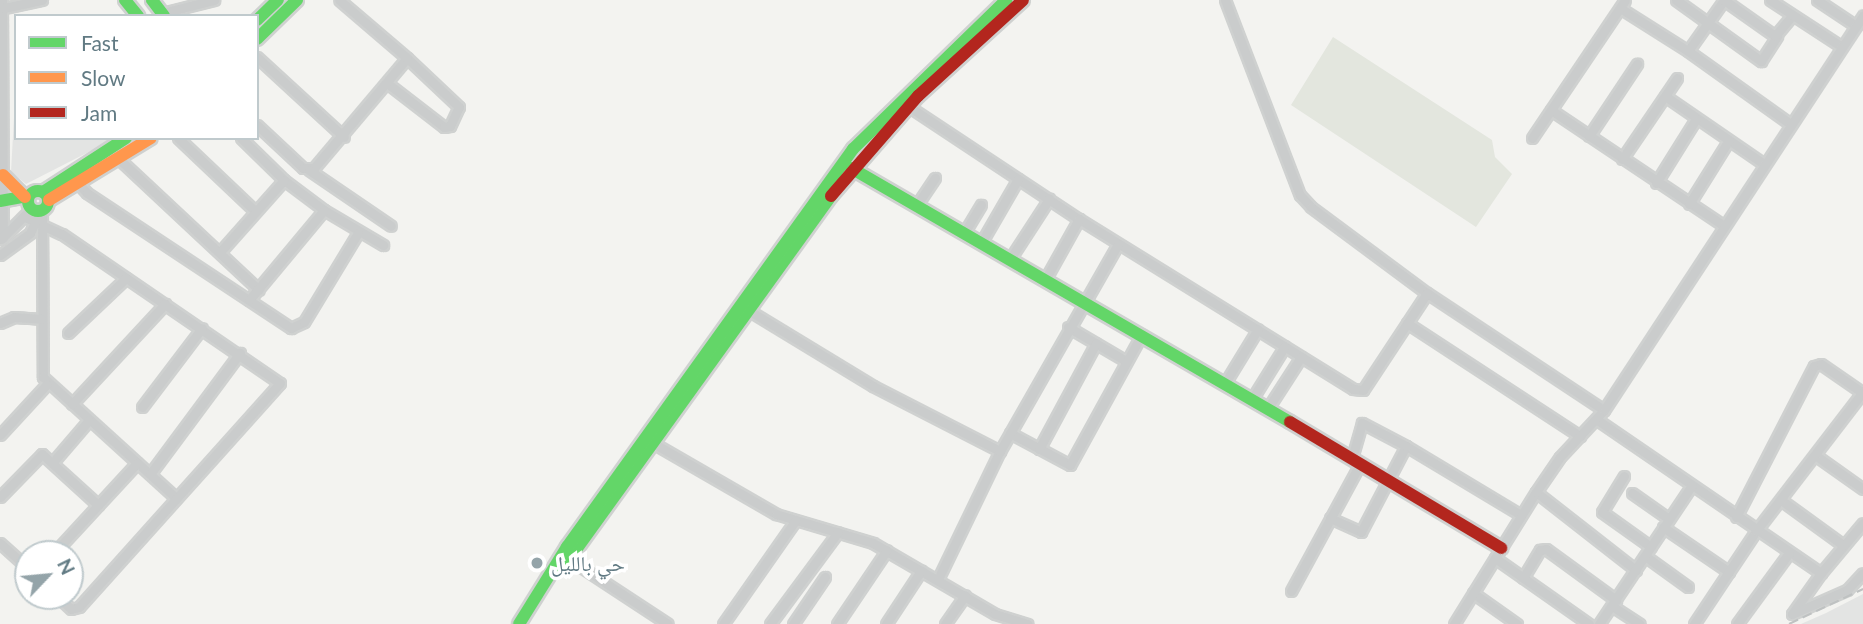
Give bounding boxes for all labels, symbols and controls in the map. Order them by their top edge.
legend [14,14,259,140]
text: Fast [81,30,118,55]
text: Slow [81,65,125,90]
text: Jam [81,100,117,125]
north arrow [14,540,84,610]
place label: حي بالليل [551,550,625,576]
text: N [53,555,80,578]
marker: حي بالليل [529,555,545,571]

